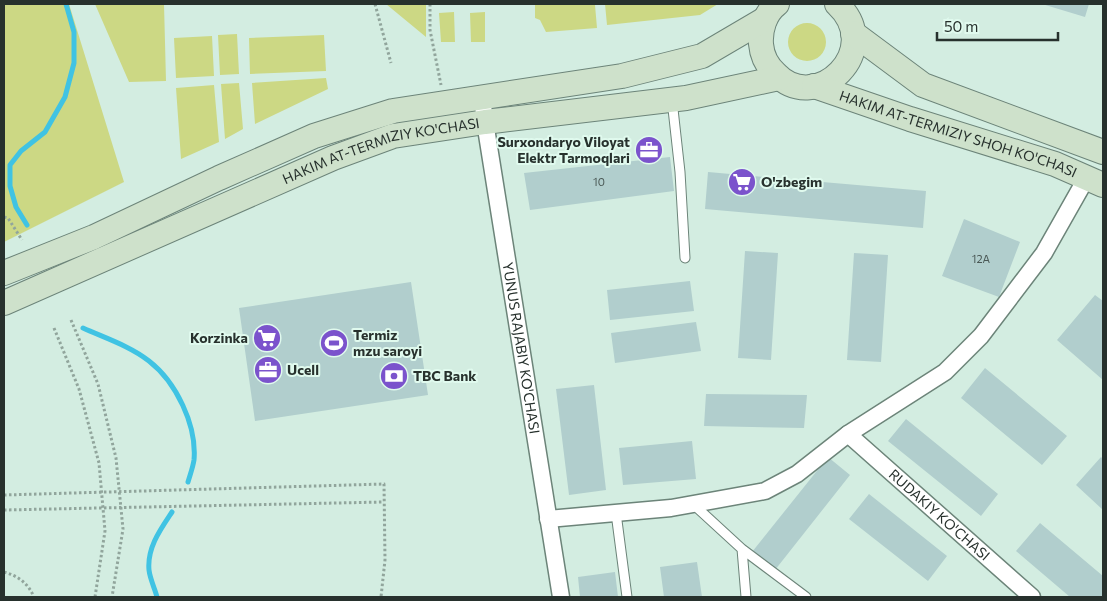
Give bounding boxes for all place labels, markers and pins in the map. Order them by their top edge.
place label: Surxondaryo Viloyat Elektr Tarmoqlari [497,133,630,166]
office icon: Surxondaryo Viloyat Elektr Tarmoqlari [634,135,664,165]
supermarket icon: O'zbegim [727,167,757,197]
place label: O'zbegim [761,173,822,190]
supermarket icon: Korzinka [252,323,282,353]
place label: Termiz mzu saroyi [353,326,422,359]
sports icon: Termiz mzu saroyi [319,328,349,358]
place label: Korzinka [190,329,248,346]
office icon: Ucell [253,355,283,385]
place label: Ucell [287,361,319,378]
bank icon: TBC Bank [379,361,409,391]
place label: TBC Bank [413,367,476,384]

